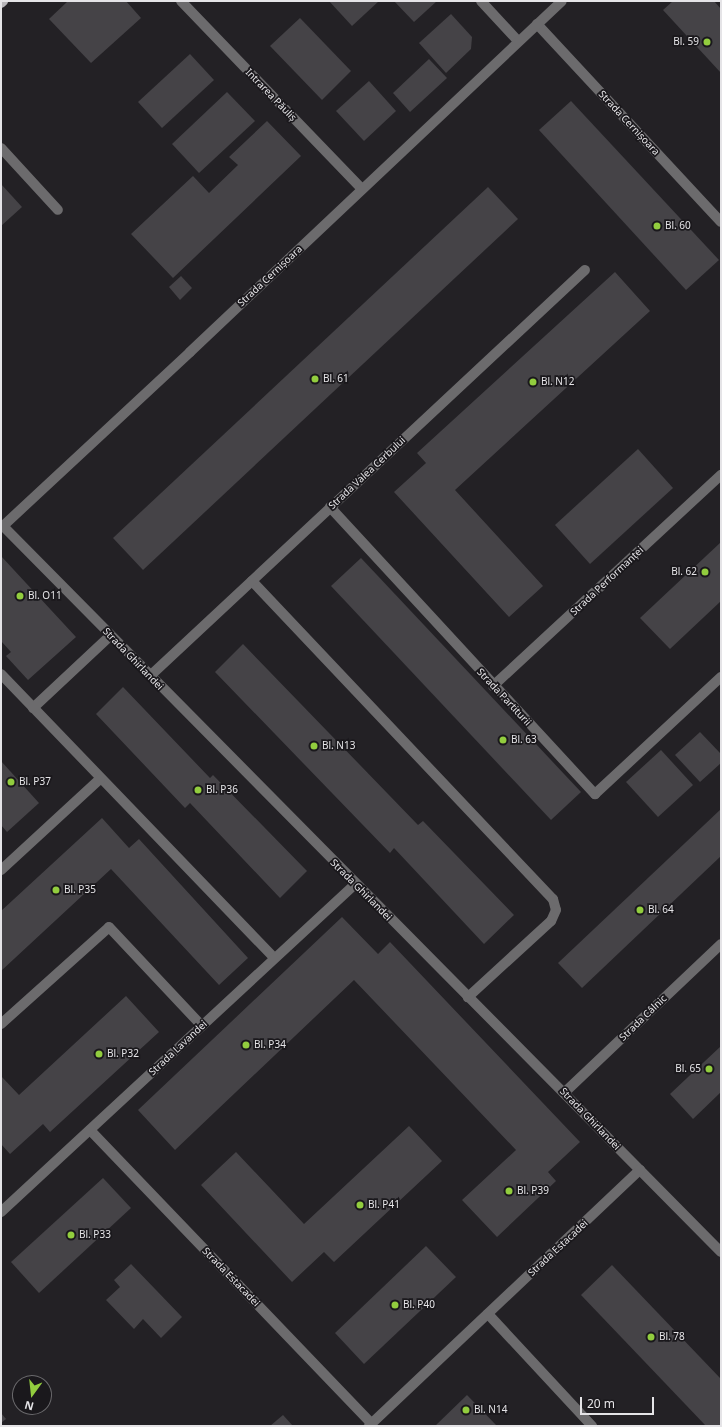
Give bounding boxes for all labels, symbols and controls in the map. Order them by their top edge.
place label: Bl. 59 [673,36,699,48]
marker: Bl. 59 [702,37,712,47]
street label: Intrarea Păuliș [243,66,299,124]
street label: Strada Cernișoara [596,88,662,158]
place label: Bl. 60 [665,220,691,232]
marker: Bl. 60 [652,221,662,231]
street label: Strada Cernișoara [235,243,305,309]
place label: Bl. 61 [323,373,349,385]
marker: Bl. 61 [310,374,320,384]
place label: Bl. N12 [541,376,574,388]
marker: Bl. N12 [528,377,538,387]
street label: Strada Valea Cerbului [326,434,408,512]
street label: Strada Performanței [568,544,646,618]
place label: Bl. 62 [671,566,697,578]
marker: Bl. 62 [700,567,710,577]
place label: Bl. O11 [28,590,62,602]
marker: Bl. O11 [15,591,25,601]
street label: Strada Ghirlandei [100,625,166,693]
street label: Strada Partiturii [474,666,534,728]
place label: Bl. 63 [511,734,537,746]
marker: Bl. 63 [498,735,508,745]
place label: Bl. N13 [322,740,355,752]
marker: Bl. N13 [309,741,319,751]
place label: Bl. P37 [19,776,51,788]
marker: Bl. P37 [6,777,16,787]
place label: Bl. P36 [206,784,238,796]
marker: Bl. P36 [193,785,203,795]
street label: Strada Ghirlandei [328,857,394,923]
place label: Bl. P35 [64,884,96,896]
marker: Bl. P35 [51,885,61,895]
place label: Bl. 64 [648,904,674,916]
marker: Bl. 64 [635,905,645,915]
street label: Strada Câlnic [617,992,669,1044]
street label: Strada Lavandei [146,1018,210,1078]
place label: Bl. P34 [254,1039,286,1051]
marker: Bl. P34 [241,1040,251,1050]
place label: Bl. P32 [107,1048,139,1060]
marker: Bl. P32 [94,1049,104,1059]
place label: Bl. 65 [675,1063,701,1075]
marker: Bl. 65 [704,1064,714,1074]
street label: Strada Ghirlandei [557,1085,623,1153]
place label: Bl. P39 [517,1185,549,1197]
marker: Bl. P39 [504,1186,514,1196]
place label: Bl. P41 [368,1199,400,1211]
marker: Bl. P41 [355,1200,365,1210]
street label: Strada Estacadei [526,1217,590,1279]
place label: Bl. P33 [79,1229,111,1241]
marker: Bl. P33 [66,1230,76,1240]
street label: Strada Estacadei [200,1245,262,1309]
place label: Bl. P40 [403,1299,435,1311]
marker: Bl. P40 [390,1300,400,1310]
place label: Bl. 78 [659,1331,685,1343]
marker: Bl. 78 [646,1332,656,1342]
north arrow [12,1375,52,1415]
scale bar [582,1389,656,1415]
text: 20 m [587,1395,615,1412]
text: N [23,1398,35,1415]
place label: Bl. N14 [474,1404,507,1416]
marker: Bl. N14 [461,1405,471,1415]

